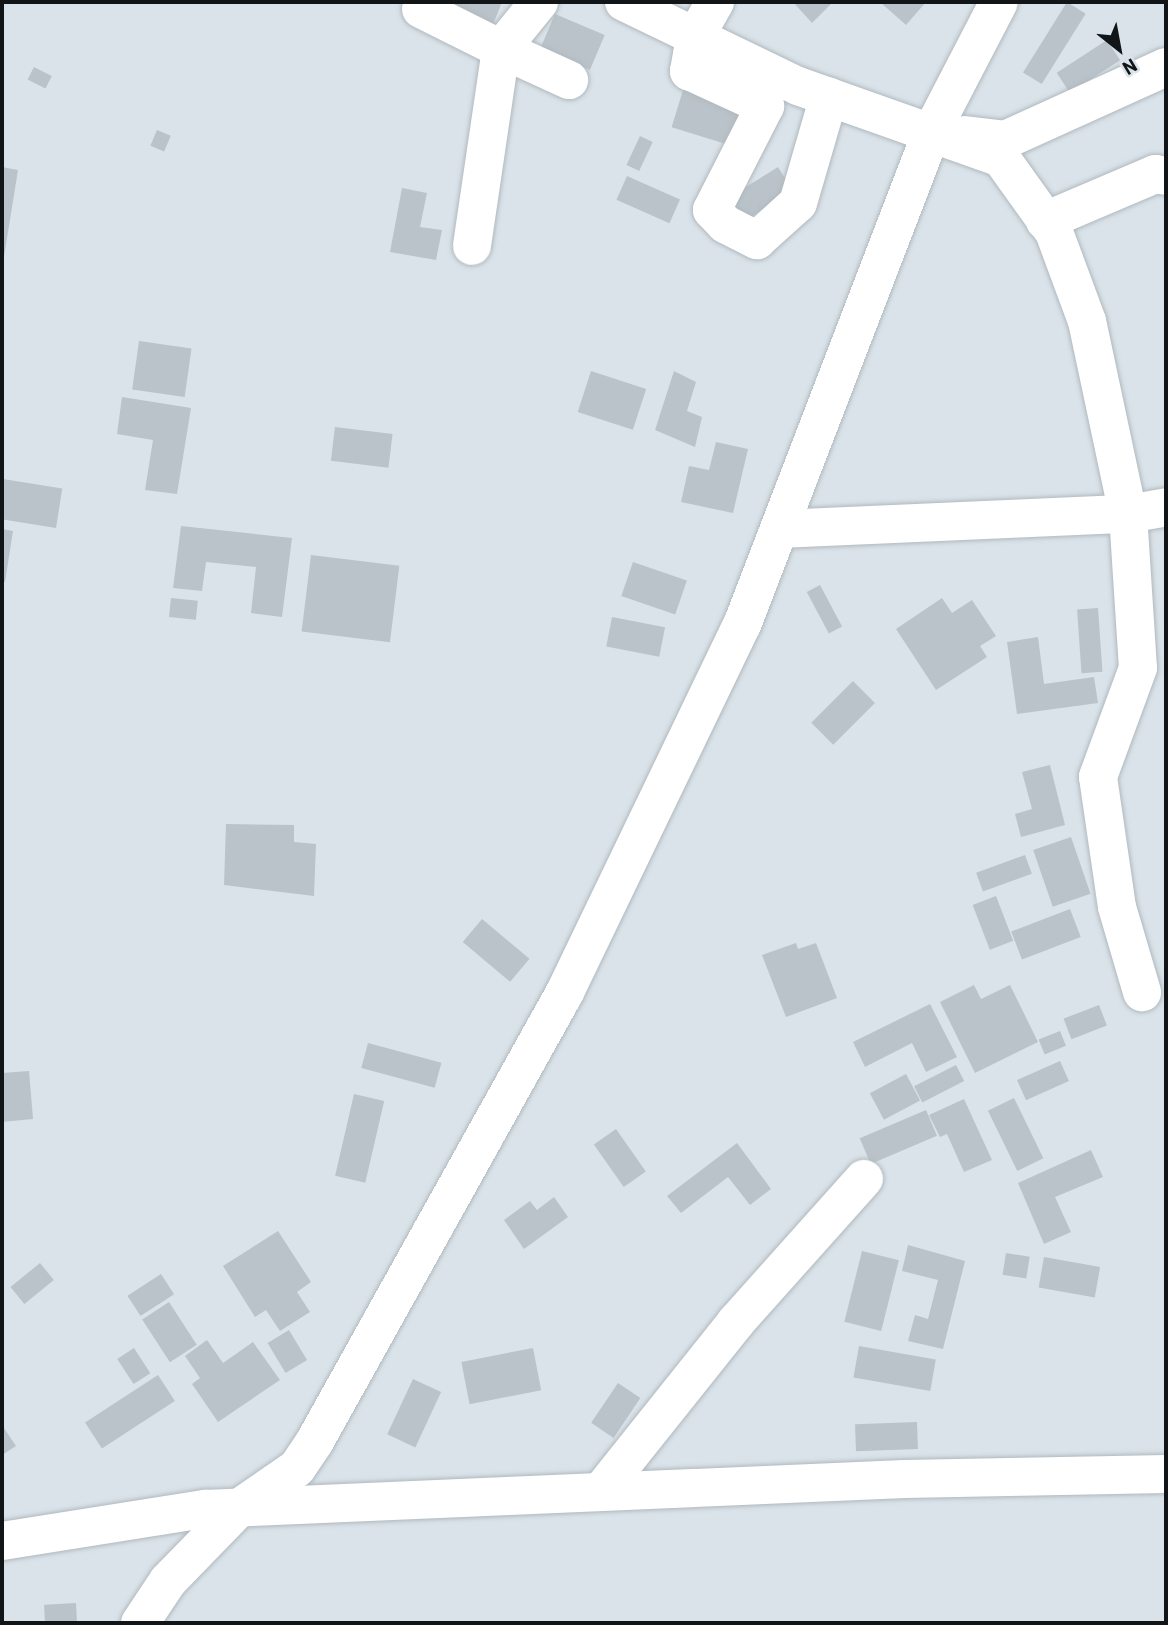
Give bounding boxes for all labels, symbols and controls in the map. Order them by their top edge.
north arrow [1084,14,1154,84]
text: N [1119,54,1141,81]

